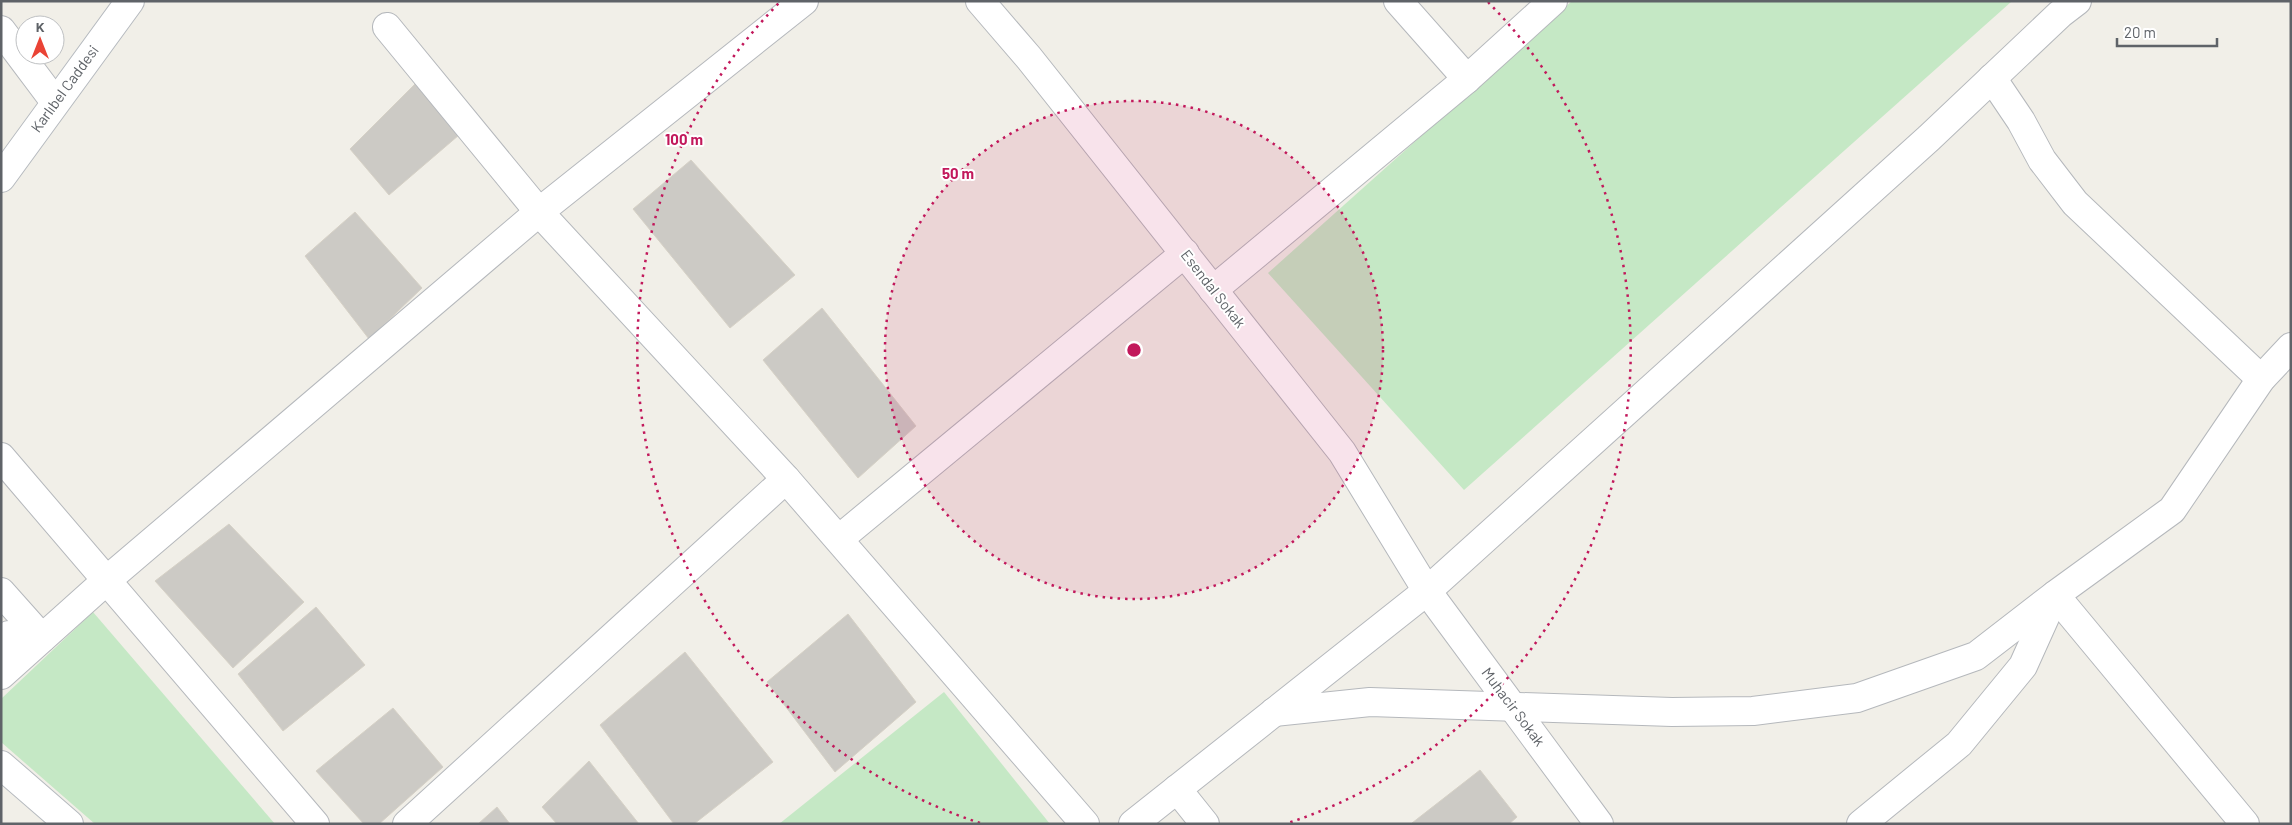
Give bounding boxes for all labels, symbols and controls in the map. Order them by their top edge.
north arrow [15,15,65,65]
scale bar [2117,15,2217,47]
text: K [36,18,45,35]
text: 20 m [2124,23,2156,41]
street label: Karlıbel Caddesi [27,41,102,136]
text: 100 m [665,130,703,148]
text: 50 m [942,164,974,182]
street label: Esendal Sokak [1178,246,1250,331]
centre of rings [1125,341,1143,359]
street label: Muhacir Sokak [1478,663,1550,750]

